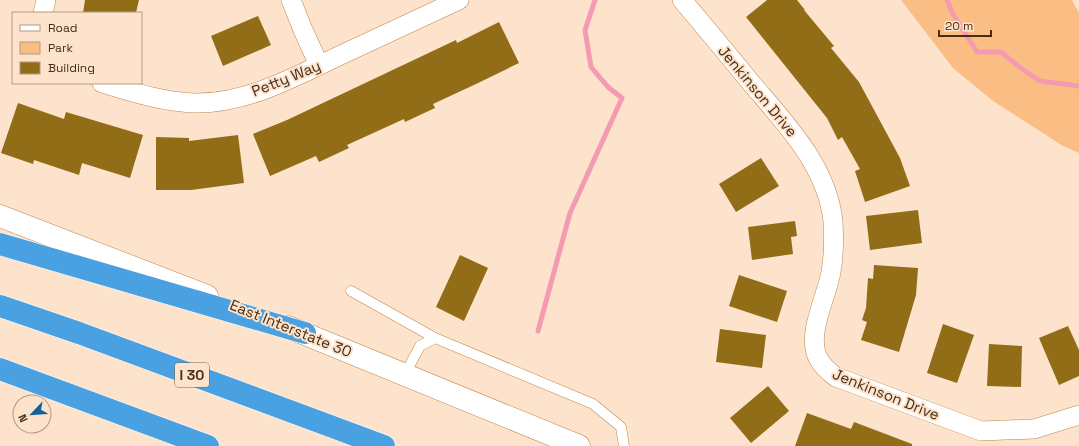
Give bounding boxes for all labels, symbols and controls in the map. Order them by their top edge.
legend [12,12,142,84]
scale bar [939,12,991,38]
text: 20 m [945,18,973,34]
text: Road [48,20,77,36]
text: Park [48,40,73,56]
street label: Jenkinson Drive [714,41,802,141]
street label: Petty Way [249,56,323,100]
text: Building [48,60,95,76]
street label: East Interstate 30 [227,295,355,361]
road number: I 30 [175,363,209,387]
street label: Jenkinson Drive [830,364,942,424]
north arrow [12,394,52,434]
text: N [15,412,31,425]

